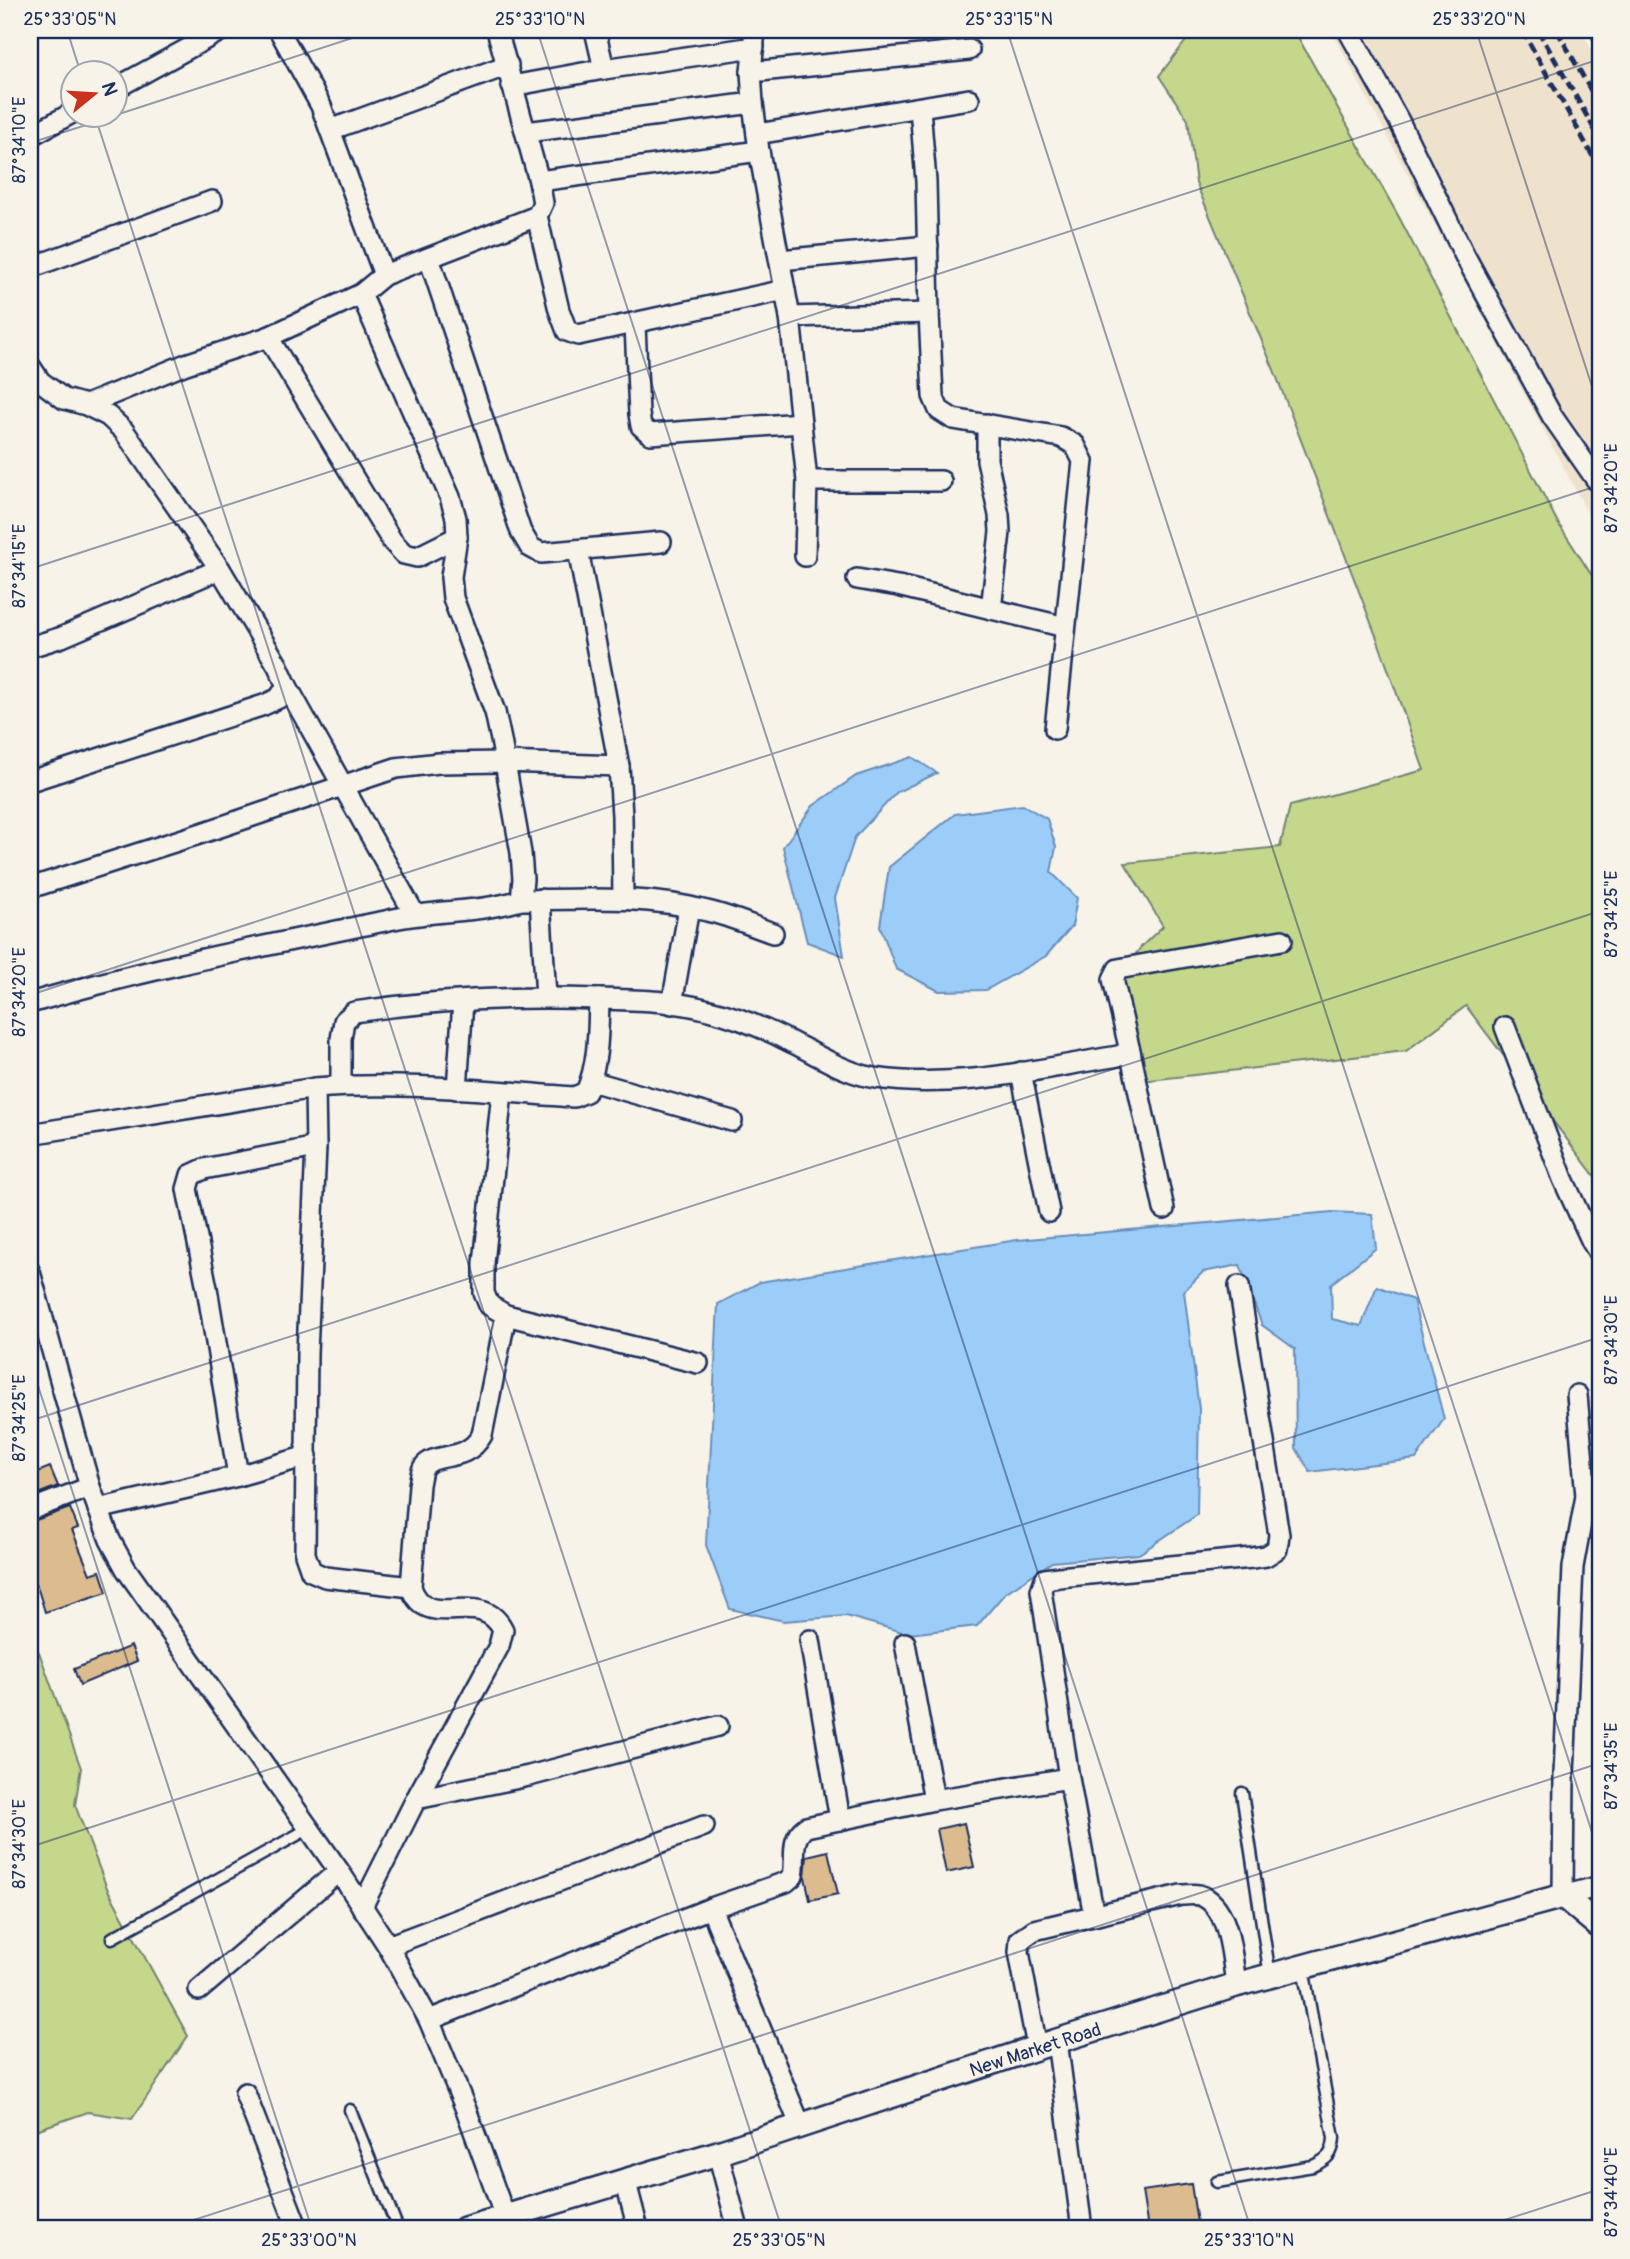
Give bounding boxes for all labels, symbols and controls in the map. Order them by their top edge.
text: 25°33'05"N [24,8,116,31]
text: 25°33'10"N [495,8,585,31]
text: 25°33'15"N [965,8,1053,31]
text: 25°33'20"N [1432,8,1526,31]
north arrow [60,60,130,130]
text: N [96,79,123,99]
text: 87°34'10"E [8,97,31,183]
text: 87°34'20"E [1600,443,1623,533]
text: 87°34'15"E [8,524,31,608]
text: 87°34'25"E [1600,870,1623,958]
text: 87°34'20"E [8,947,31,1037]
text: 87°34'30"E [1600,1295,1623,1385]
text: 87°34'25"E [8,1374,31,1462]
text: 87°34'35"E [1600,1723,1623,1810]
text: 87°34'30"E [8,1799,31,1889]
street label: New Market Road [967,2017,1104,2083]
text: 87°34'40"E [1600,2147,1623,2237]
text: 25°33'00"N [261,2229,357,2252]
text: 25°33'05"N [733,2229,825,2252]
text: 25°33'10"N [1204,2229,1294,2252]

